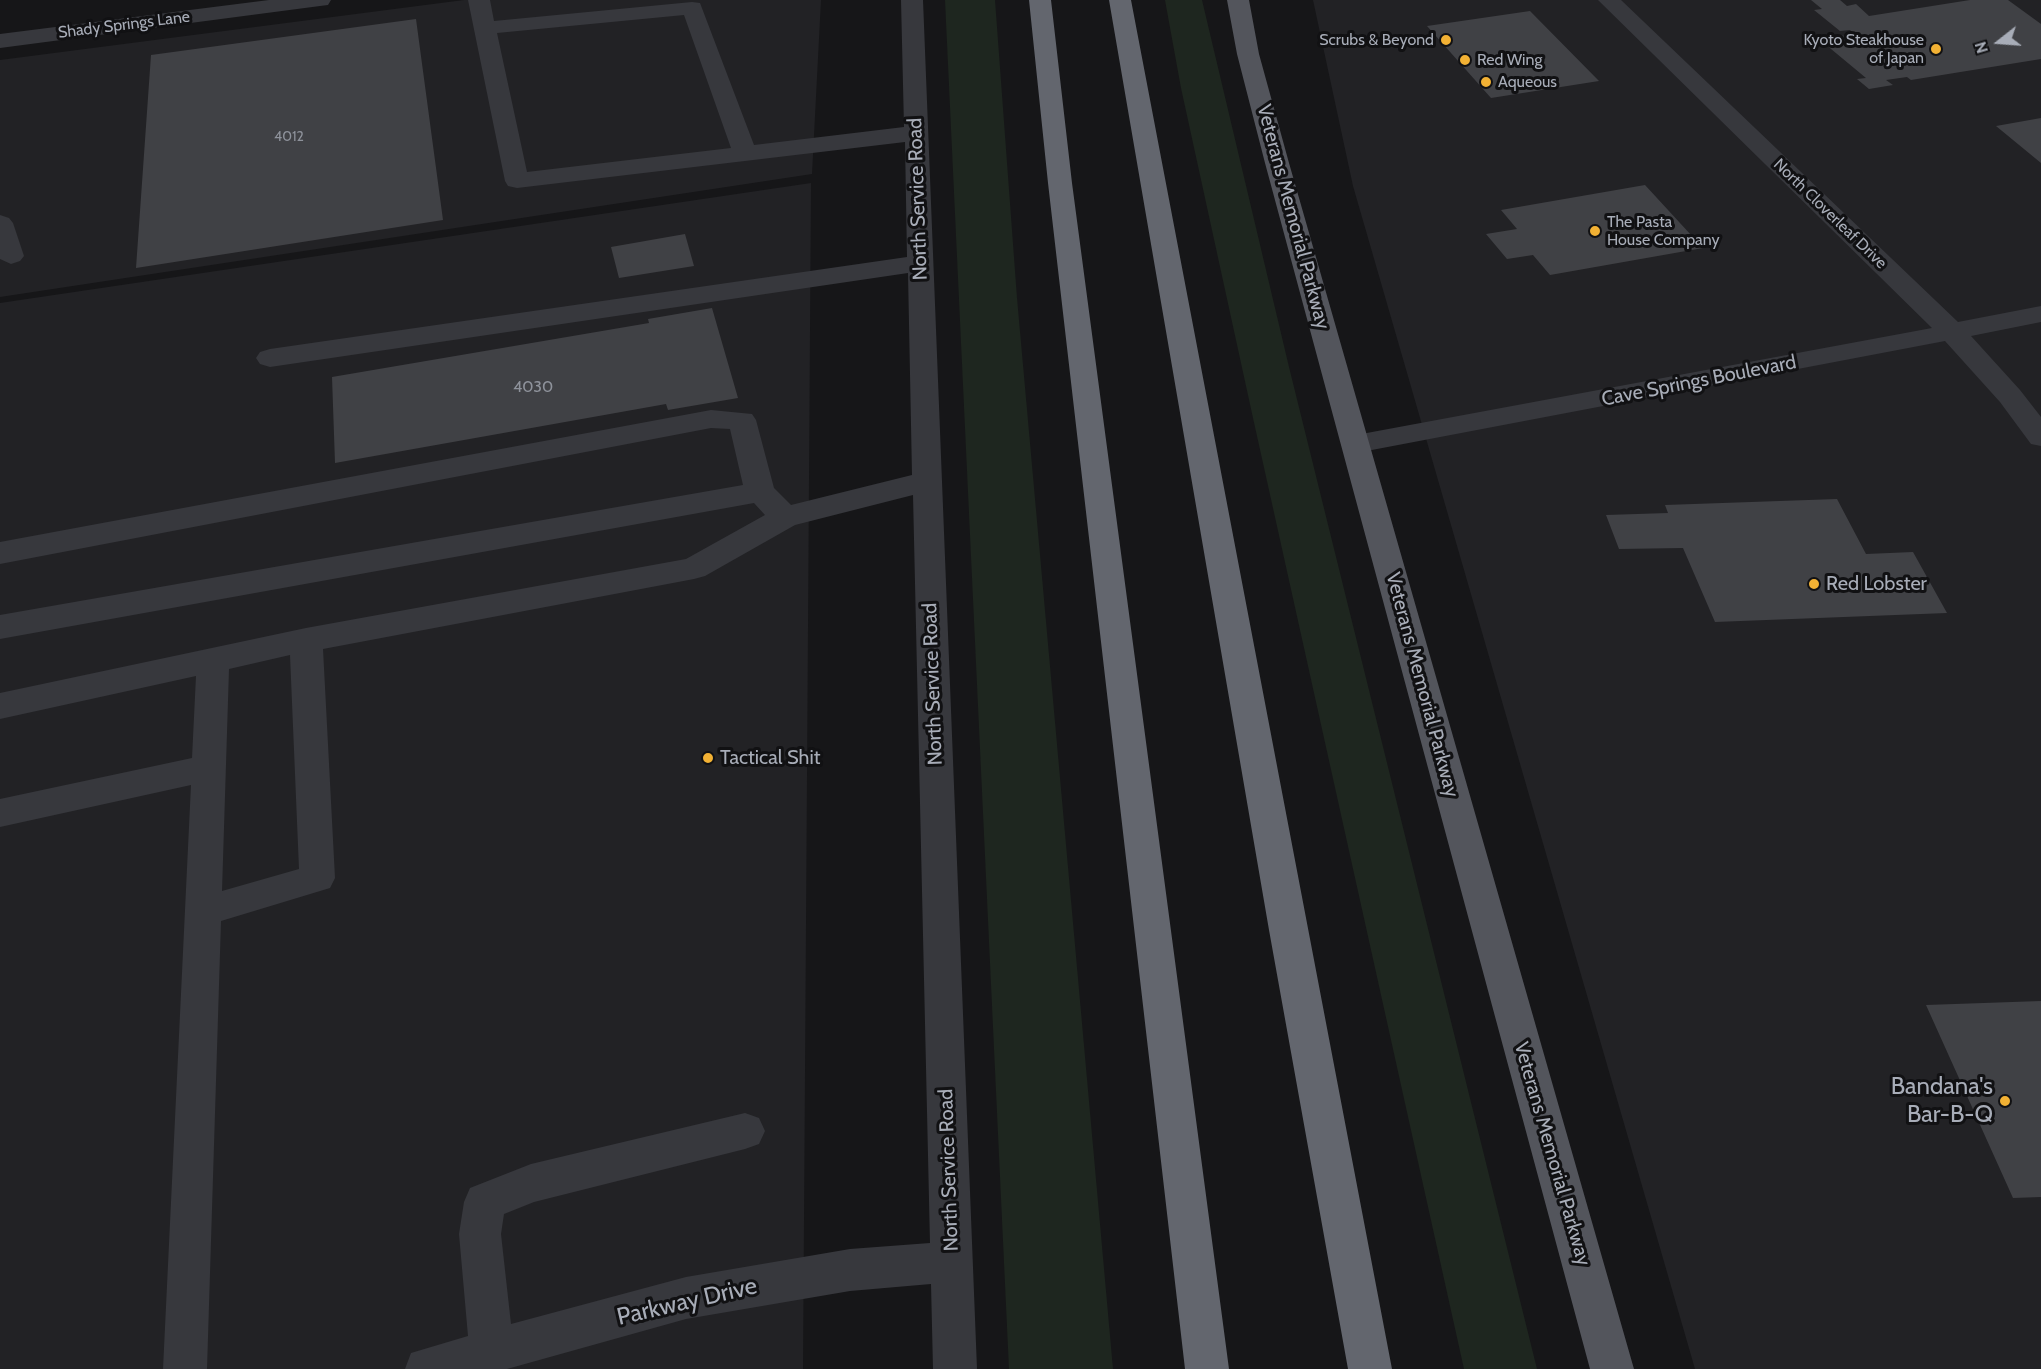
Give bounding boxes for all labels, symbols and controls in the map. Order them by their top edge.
street label: Shady Springs Lane [57,7,191,43]
north arrow [1969,12,2029,72]
place label: Scrubs & Beyond [1319,30,1434,50]
place label: Kyoto Steakhouse of Japan [1803,30,1924,68]
marker: Scrubs & Beyond [1439,33,1453,47]
text: N [1971,39,1992,56]
marker: Kyoto Steakhouse of Japan [1929,42,1943,56]
place label: Red Wing [1477,50,1542,70]
marker: Red Wing [1458,53,1472,67]
place label: Aqueous [1498,72,1557,92]
marker: Aqueous [1479,75,1493,89]
street label: Veterans Memorial Parkway [1251,102,1335,332]
street label: North Service Road [903,117,933,281]
house number: 4012 [274,129,304,145]
street label: North Cloverleaf Drive [1769,155,1891,273]
place label: The Pasta House Company [1607,212,1720,250]
marker: The Pasta House Company [1588,224,1602,238]
street label: Cave Springs Boulevard [1600,350,1798,412]
house number: 4030 [513,377,553,397]
street label: Veterans Memorial Parkway [1380,570,1464,800]
place label: Red Lobster [1826,572,1927,596]
marker: Red Lobster [1807,577,1821,591]
street label: North Service Road [918,602,948,766]
place label: Tactical Shit [720,746,820,770]
marker: Tactical Shit [701,751,715,765]
street label: Veterans Memorial Parkway [1509,1039,1595,1269]
place label: Bandana's Bar-B-Q [1891,1073,1993,1129]
street label: North Service Road [934,1088,964,1252]
marker: Bandana's Bar-B-Q [1998,1094,2012,1108]
street label: Parkway Drive [614,1272,760,1332]

